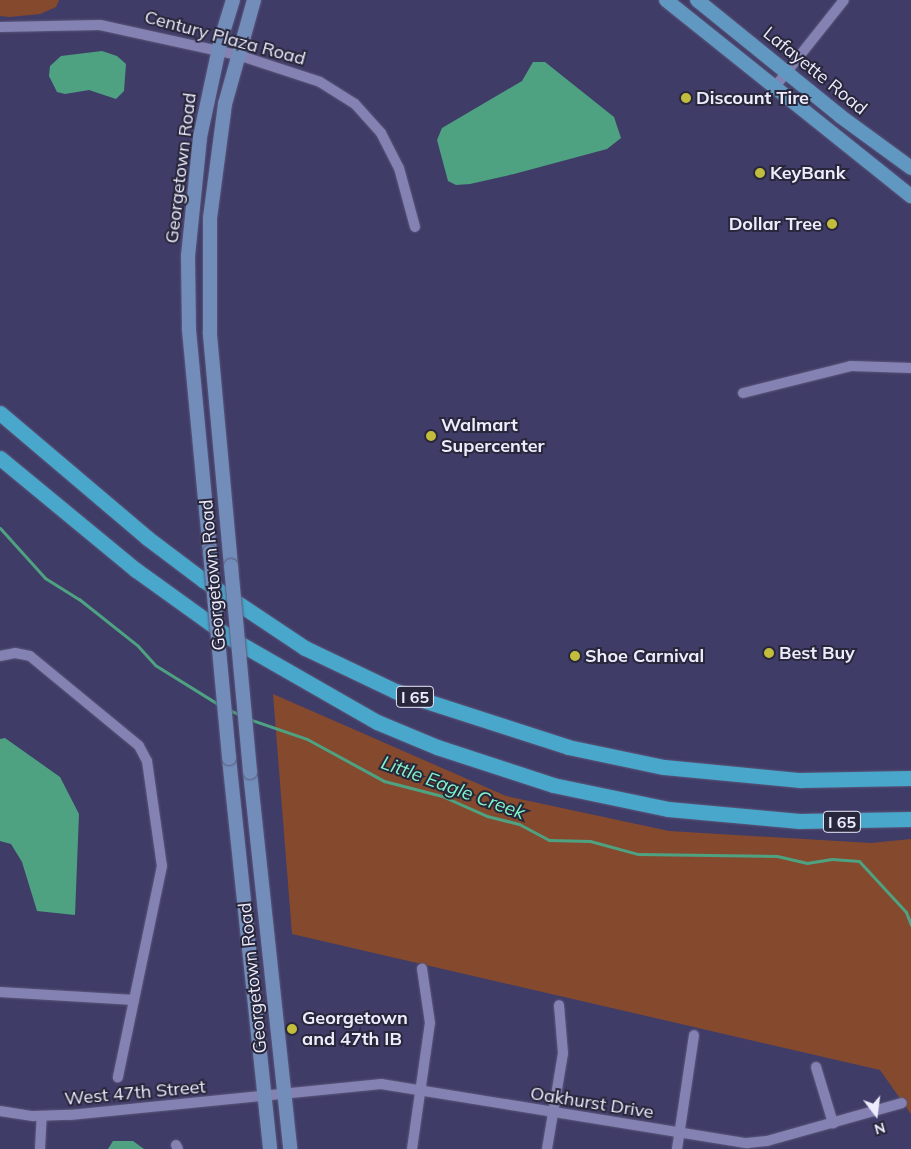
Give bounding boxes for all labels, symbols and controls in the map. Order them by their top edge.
street label: Century Plaza Road [142,6,308,70]
street label: Lafayette Road [759,23,871,119]
place label: Discount Tire [696,87,809,109]
street label: Georgetown Road [161,91,201,245]
marker: Discount Tire [680,92,692,104]
place label: KeyBank [770,162,846,184]
marker: KeyBank [754,167,766,179]
place label: Dollar Tree [729,213,822,235]
marker: Dollar Tree [826,218,838,230]
place label: Walmart Supercenter [441,415,545,458]
marker: Walmart Supercenter [425,430,437,442]
street label: Georgetown Road [196,499,230,651]
place label: Best Buy [779,642,855,664]
place label: Shoe Carnival [585,645,704,667]
marker: Best Buy [763,647,775,659]
marker: Shoe Carnival [569,650,581,662]
road number: I 65 [395,684,435,710]
water label: Little Eagle Creek [378,751,528,825]
road number: I 65 [822,809,862,836]
street label: Georgetown Road [234,901,272,1055]
place label: Georgetown and 47th IB [302,1008,408,1050]
marker: Georgetown and 47th IB [286,1023,298,1035]
street label: West 47th Street [64,1076,206,1110]
street label: Oakhurst Drive [529,1083,655,1123]
north arrow [851,1089,901,1139]
text: N [872,1118,887,1139]

